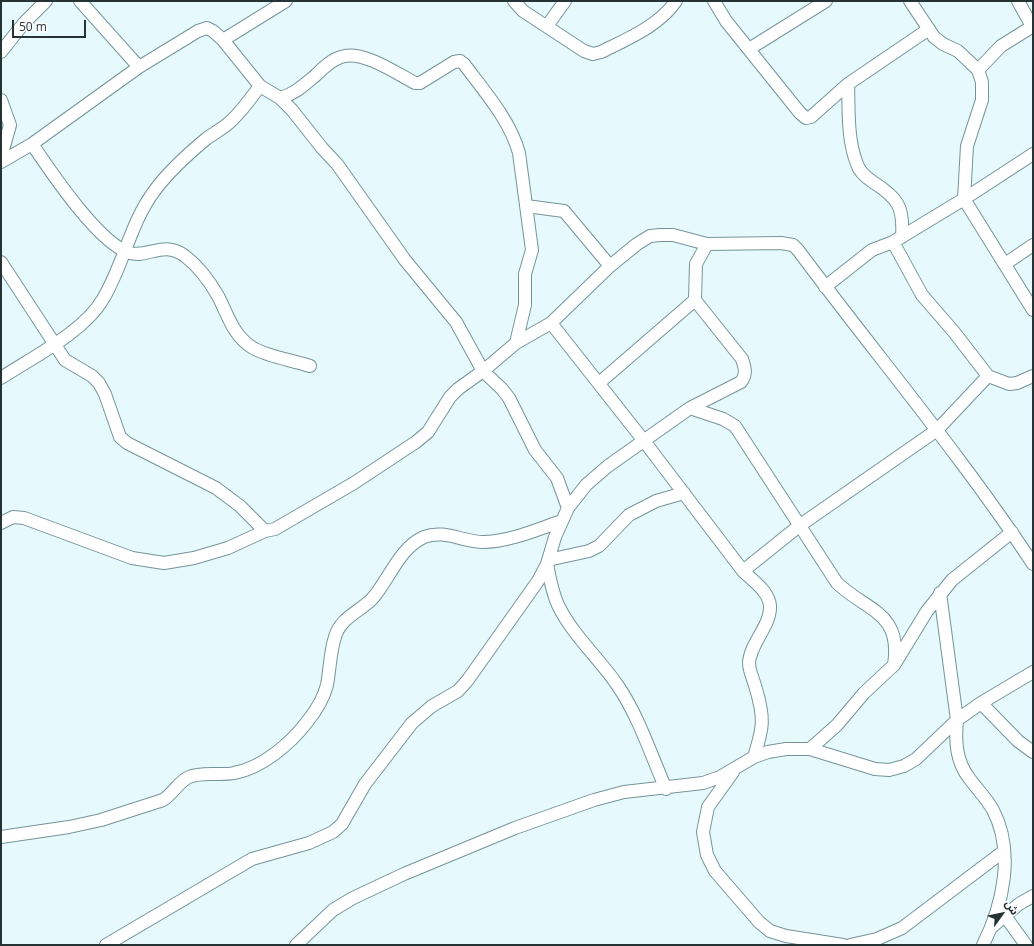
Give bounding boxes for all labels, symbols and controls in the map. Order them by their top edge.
scale bar [14,12,88,38]
text: 50 m [19,18,47,35]
north arrow [982,894,1022,934]
text: ش [1002,897,1023,918]

